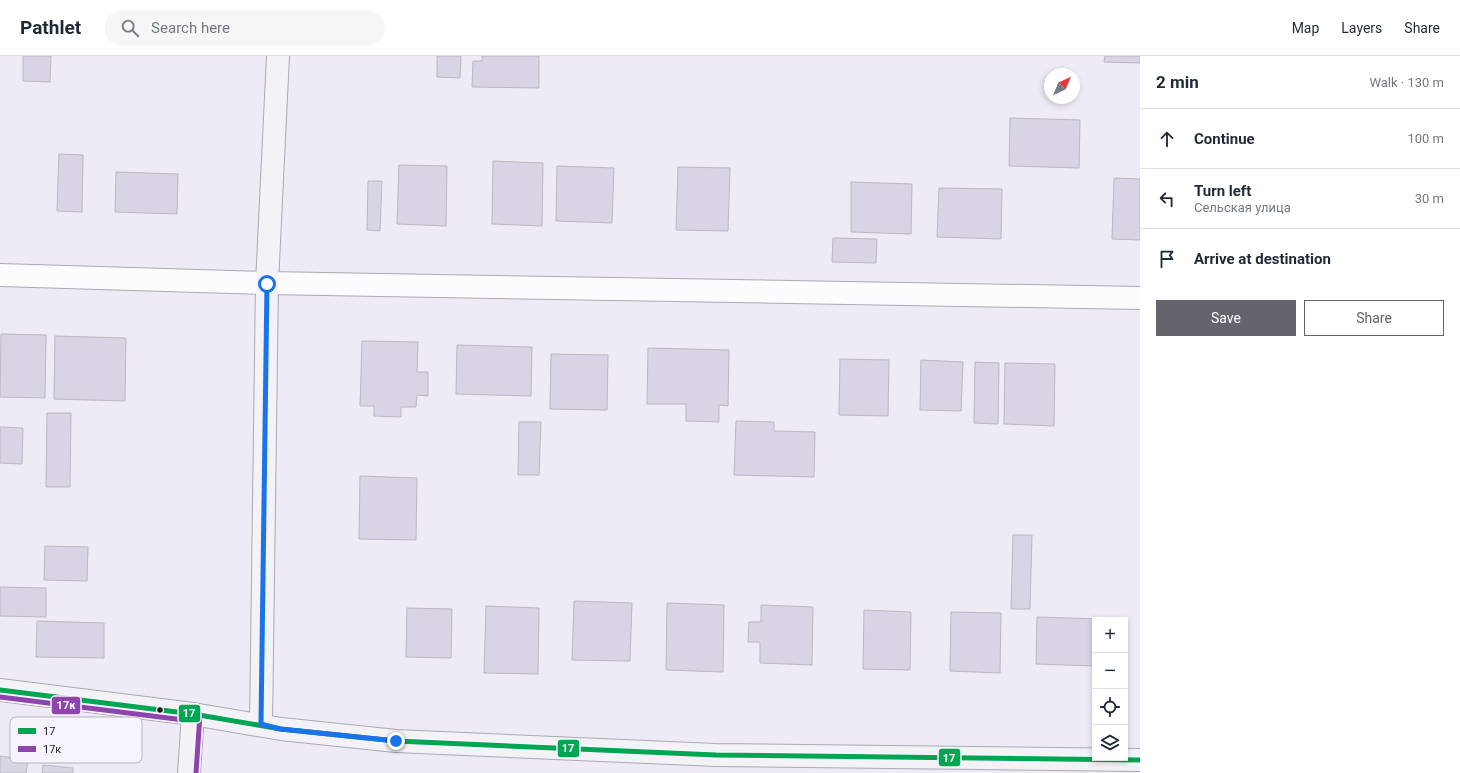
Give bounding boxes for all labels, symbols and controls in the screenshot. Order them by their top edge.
search box [105,10,385,46]
text: Pathlet [20,16,81,39]
icon: search [119,17,141,39]
text: Search here [151,19,230,37]
text: Map [1292,20,1319,36]
text: Layers [1341,20,1382,36]
text: Share [1404,20,1440,36]
north arrow [1044,68,1080,104]
text: 2 min [1156,72,1199,92]
text: Walk · 130 m [1369,75,1444,90]
icon: ahead [1156,128,1178,150]
text: Continue [1194,130,1255,148]
text: 100 m [1407,131,1444,146]
text: Turn left [1194,182,1251,200]
icon: left [1156,188,1178,210]
text: 30 m [1415,191,1444,206]
text: Сельская улица [1194,200,1291,215]
icon: arrive [1156,248,1178,270]
text: Arrive at destination [1194,250,1331,268]
route start [258,275,276,293]
button: Save [1156,300,1296,336]
button: Share [1304,300,1444,336]
map controls [1092,617,1128,761]
button: + [1092,617,1128,653]
button: − [1092,653,1128,689]
button: locate [1092,689,1128,725]
line badge: 17к [51,696,81,715]
text: 17к [57,699,76,712]
line badge: 17 [178,704,201,723]
unlabelled marker [155,705,165,715]
text: 17 [183,707,195,720]
legend [10,717,142,763]
text: 17 [43,725,55,738]
button: layers [1092,725,1128,761]
route end [387,732,405,750]
line badge: 17 [557,739,580,758]
text: 17 [562,742,574,755]
text: 17к [43,743,61,756]
line badge: 17 [938,748,961,767]
text: 17 [943,752,955,765]

